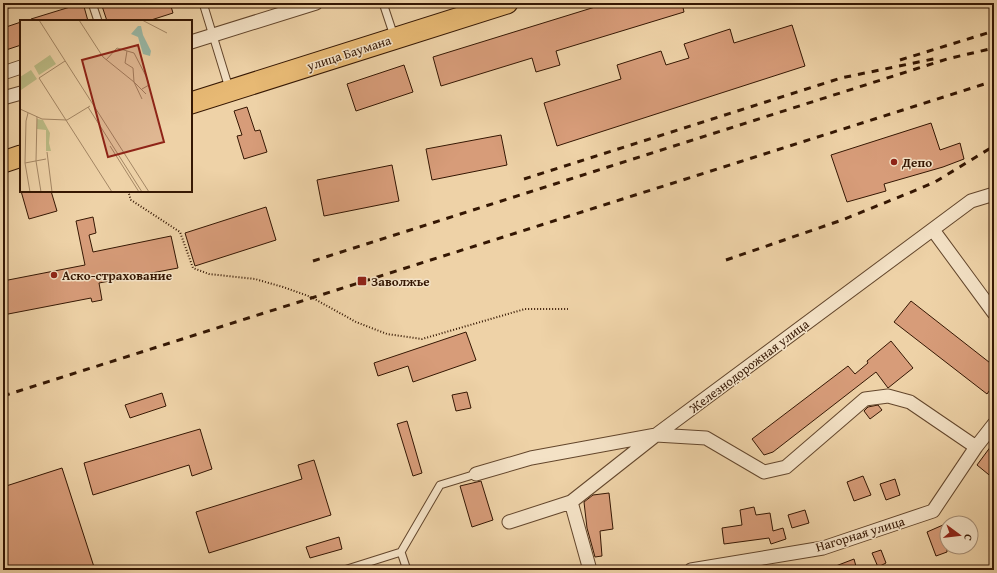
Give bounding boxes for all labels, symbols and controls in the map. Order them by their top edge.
inset map [20,20,192,192]
street label: улица Баумана [304,30,394,76]
place label: Депо [901,153,932,172]
marker: Депо [889,157,899,167]
place label: Аско-страхование [62,266,172,285]
marker: Аско-страхование [49,270,59,280]
place label: Заволжье [371,272,430,291]
marker: Заволжье [356,275,368,287]
street label: Железнодорожная улица [684,314,814,418]
street label: Нагорная улица [813,511,908,557]
north arrow [939,515,979,555]
text: С [960,533,977,543]

